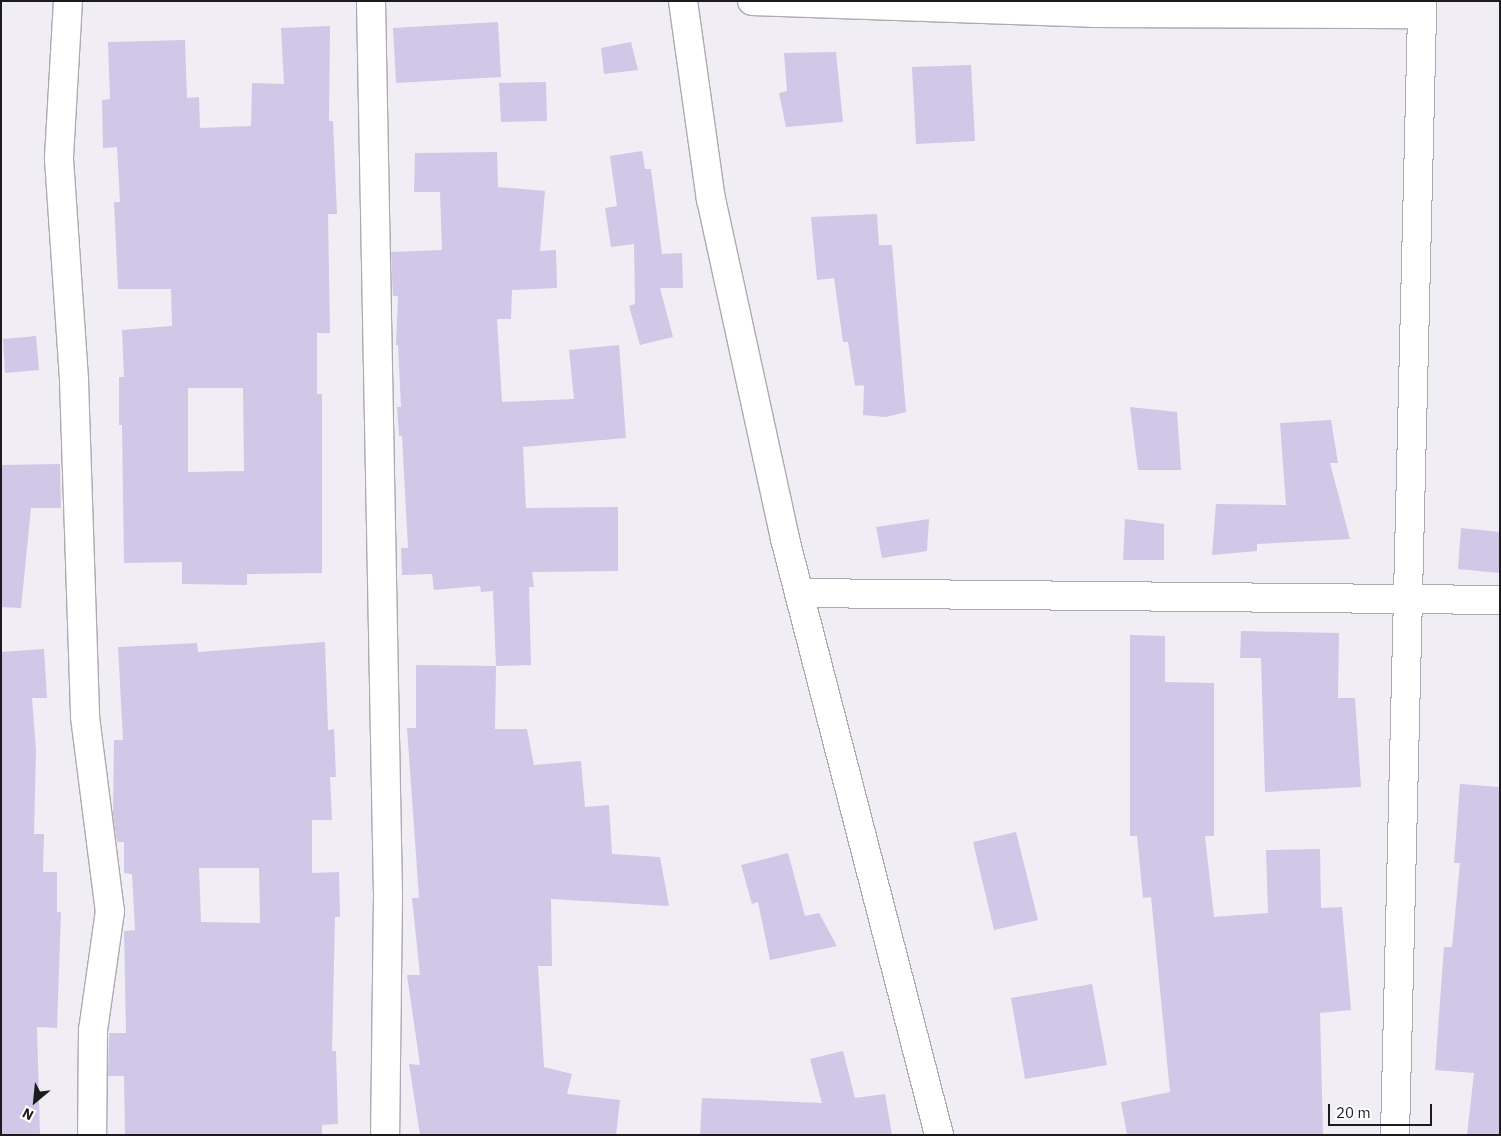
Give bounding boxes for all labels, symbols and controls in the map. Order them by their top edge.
north arrow [10,1076,60,1126]
scale bar [1331,1094,1435,1126]
text: 20 m [1336,1103,1371,1122]
text: N [19,1104,37,1125]

